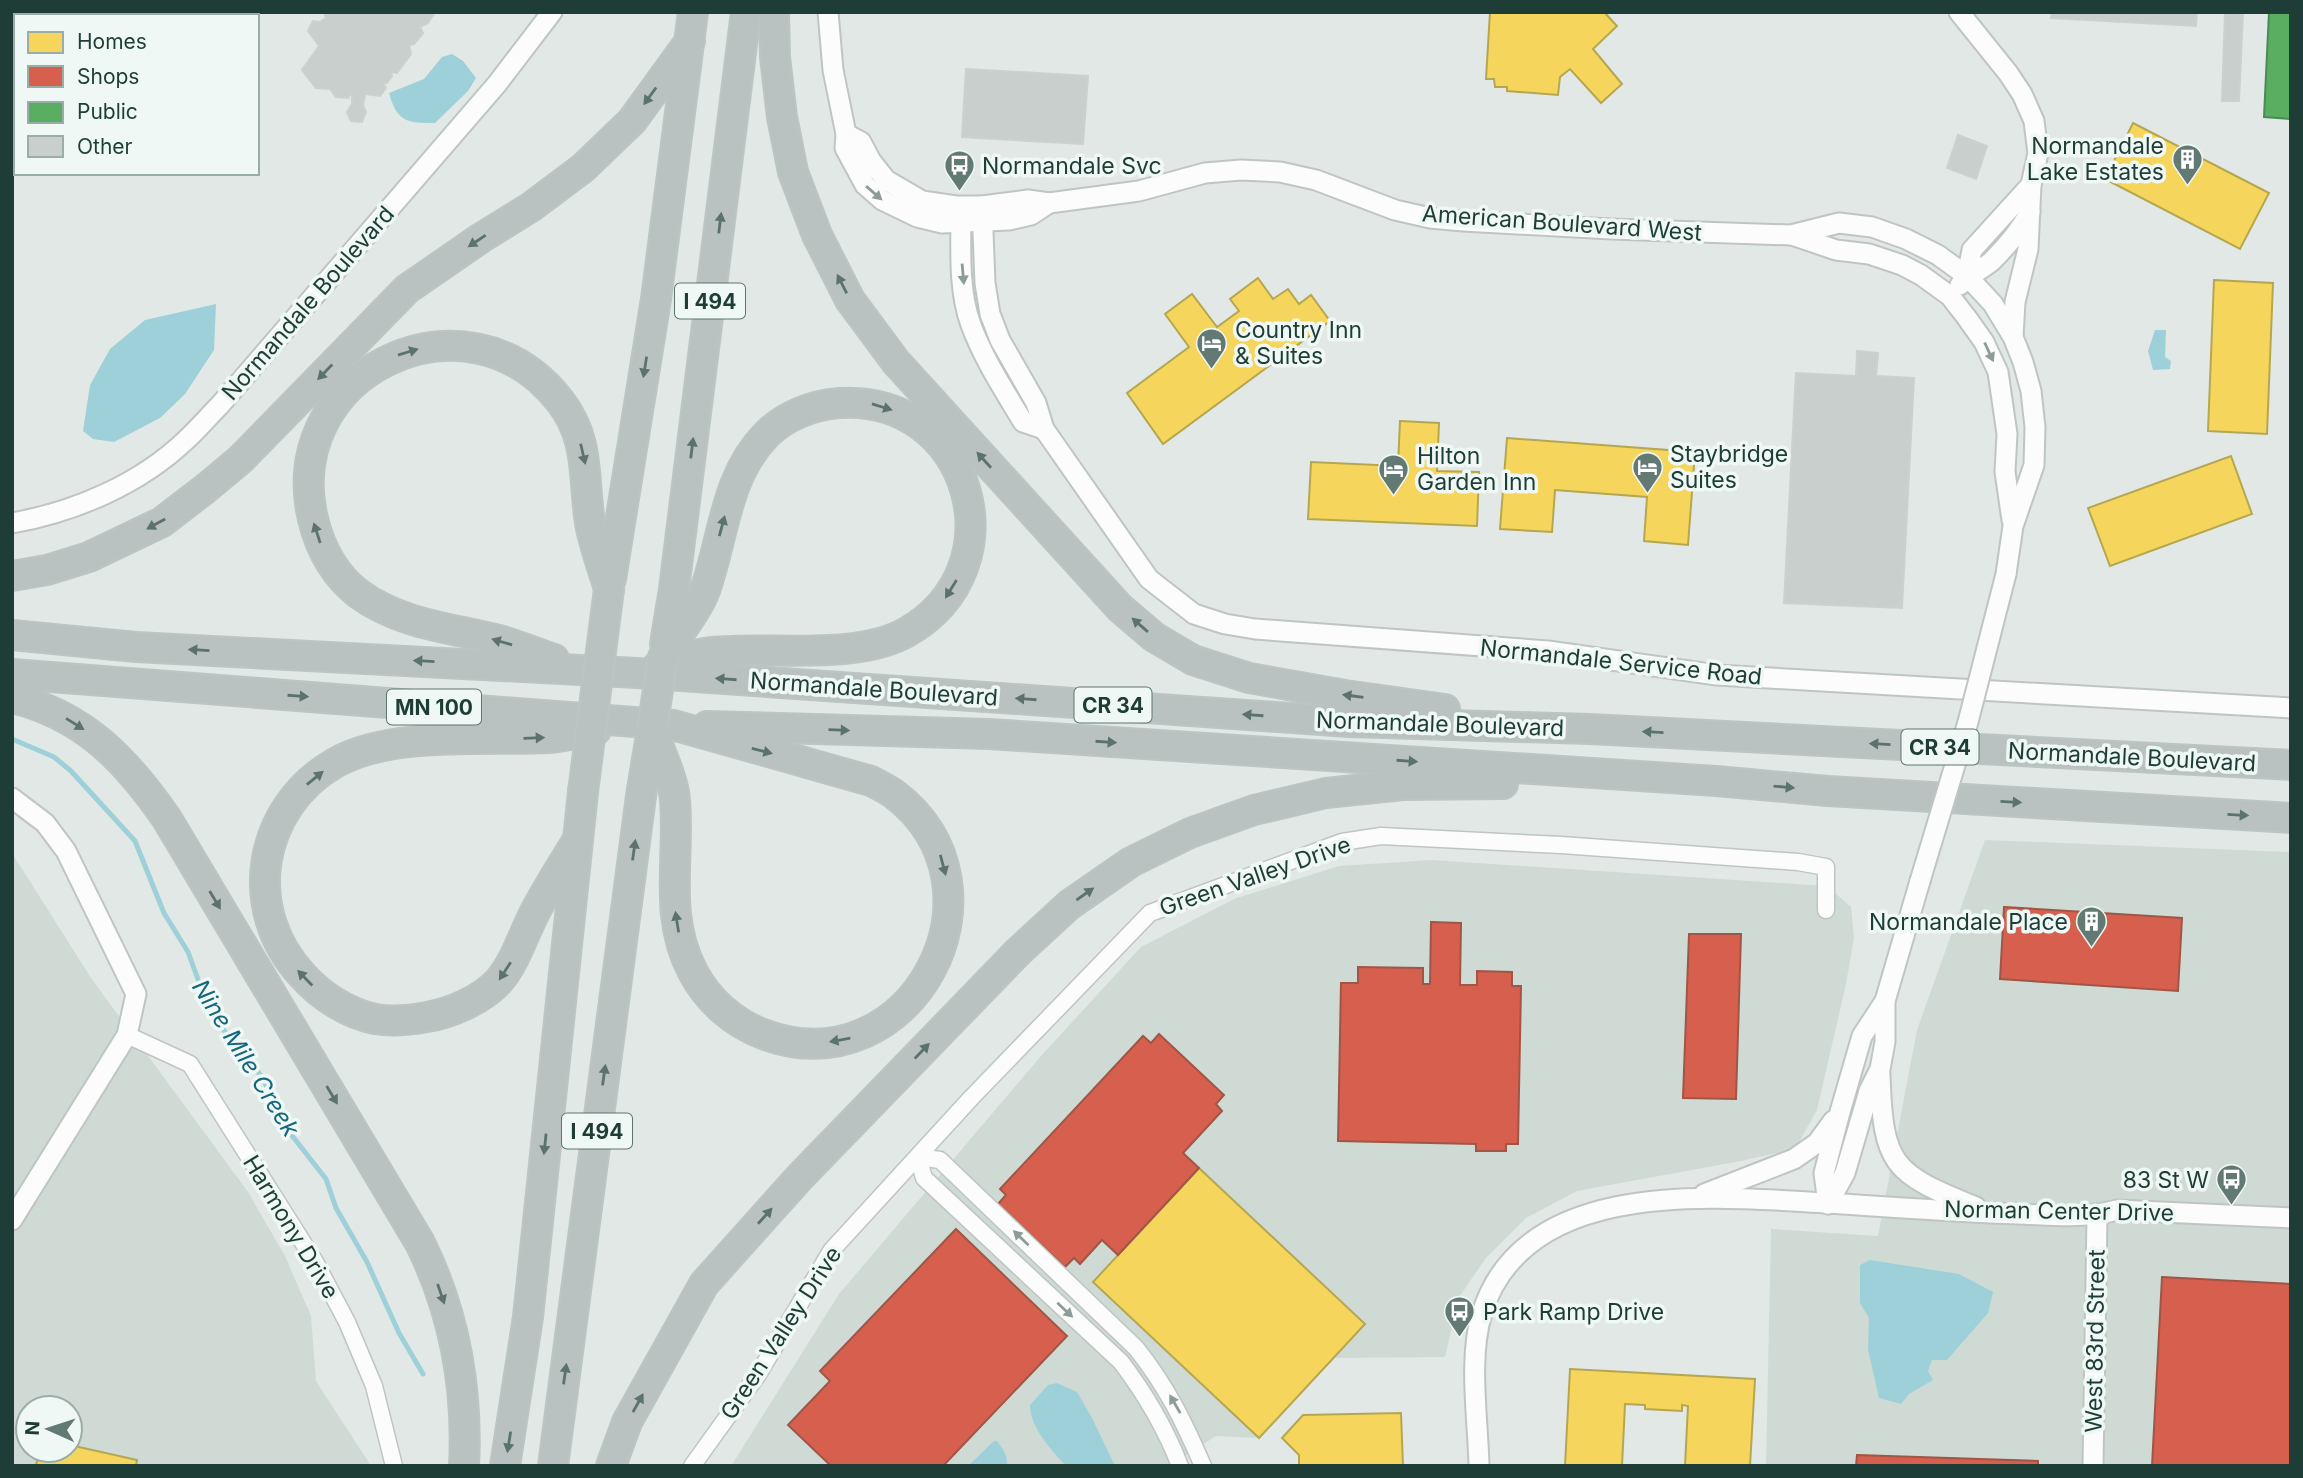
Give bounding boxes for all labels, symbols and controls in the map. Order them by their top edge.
legend [14,14,259,175]
text: Homes [77,29,147,54]
text: Shops [77,64,139,89]
one-way arrow [643,87,657,105]
text: Public [77,99,138,124]
place label: Normandale Lake Estates [2027,132,2164,186]
text: Other [77,134,133,159]
building icon: Normandale Lake Estates [2170,142,2204,186]
bus stop icon: Normandale Svc [942,149,976,193]
place label: Normandale Svc [982,152,1162,180]
one-way arrow [866,185,883,200]
street label: American Boulevard West [1421,199,1703,247]
street label: Normandale Boulevard [216,200,400,406]
one-way arrow [714,211,725,233]
one-way arrow [468,234,486,248]
one-way arrow [958,263,969,285]
one-way arrow [836,273,848,293]
road number: I 494 [675,284,745,318]
place label: Country Inn & Suites [1235,316,1362,370]
hotel icon: Country Inn & Suites [1195,326,1229,370]
one-way arrow [1983,342,1994,362]
one-way arrow [398,346,419,356]
one-way arrow [639,356,650,378]
one-way arrow [317,364,334,381]
one-way arrow [871,403,892,413]
one-way arrow [686,437,697,459]
place label: Staybridge Suites [1670,440,1788,494]
place label: Hilton Garden Inn [1417,442,1536,496]
one-way arrow [577,443,588,465]
hotel icon: Staybridge Suites [1630,450,1664,494]
one-way arrow [976,451,992,469]
hotel icon: Hilton Garden Inn [1377,452,1411,496]
one-way arrow [718,516,728,537]
one-way arrow [147,518,166,530]
one-way arrow [311,522,322,543]
one-way arrow [945,579,958,599]
one-way arrow [1132,618,1149,633]
street label: Normandale Service Road [1479,633,1763,691]
one-way arrow [491,636,512,646]
one-way arrow [187,645,209,656]
one-way arrow [413,656,435,667]
street label: Normandale Boulevard [749,666,999,712]
one-way arrow [714,673,736,684]
road number: CR 34 [1074,688,1152,722]
road number: MN 100 [387,690,481,724]
one-way arrow [1342,690,1364,701]
one-way arrow [287,691,309,702]
one-way arrow [1015,694,1037,705]
street label: Normandale Boulevard [1315,706,1565,742]
one-way arrow [1242,709,1264,720]
one-way arrow [65,717,85,730]
one-way arrow [828,724,850,735]
one-way arrow [1642,726,1664,737]
road number: CR 34 [1902,730,1979,764]
one-way arrow [523,733,545,744]
one-way arrow [1095,736,1117,747]
street label: Normandale Boulevard [2007,737,2257,777]
one-way arrow [1869,738,1891,749]
one-way arrow [751,746,773,757]
one-way arrow [1396,756,1418,767]
one-way arrow [306,770,324,785]
one-way arrow [1773,782,1795,793]
one-way arrow [2000,796,2022,807]
one-way arrow [2228,810,2250,821]
street label: Green Valley Drive [1156,830,1354,922]
one-way arrow [629,839,640,861]
one-way arrow [938,855,948,876]
one-way arrow [1076,887,1094,901]
one-way arrow [208,890,221,909]
building icon: Normandale Place [2074,905,2108,949]
place label: Normandale Place [1869,908,2068,936]
one-way arrow [671,911,682,933]
one-way arrow [498,961,511,981]
one-way arrow [297,970,313,987]
water label: Nine Mile Creek [186,974,306,1143]
one-way arrow [829,1035,851,1046]
one-way arrow [913,1043,929,1060]
one-way arrow [599,1064,610,1086]
one-way arrow [325,1085,338,1104]
road number: I 494 [562,1114,632,1148]
one-way arrow [539,1133,550,1155]
street label: Harmony Drive [237,1150,345,1304]
bus stop icon: 83 St W [2215,1163,2249,1207]
place label: 83 St W [2123,1166,2209,1194]
street label: Norman Center Drive [1944,1195,2174,1227]
one-way arrow [757,1207,773,1225]
one-way arrow [1012,1229,1029,1246]
street label: Green Valley Drive [715,1241,847,1425]
street label: West 83rd Street [2079,1249,2111,1433]
one-way arrow [436,1283,447,1304]
bus stop icon: Park Ramp Drive [1443,1295,1477,1339]
place label: Park Ramp Drive [1483,1298,1664,1326]
one-way arrow [1056,1302,1074,1318]
one-way arrow [559,1363,570,1385]
one-way arrow [632,1393,644,1413]
north arrow [14,1394,84,1464]
one-way arrow [1168,1394,1181,1413]
text: N [21,1420,44,1436]
one-way arrow [503,1431,514,1453]

